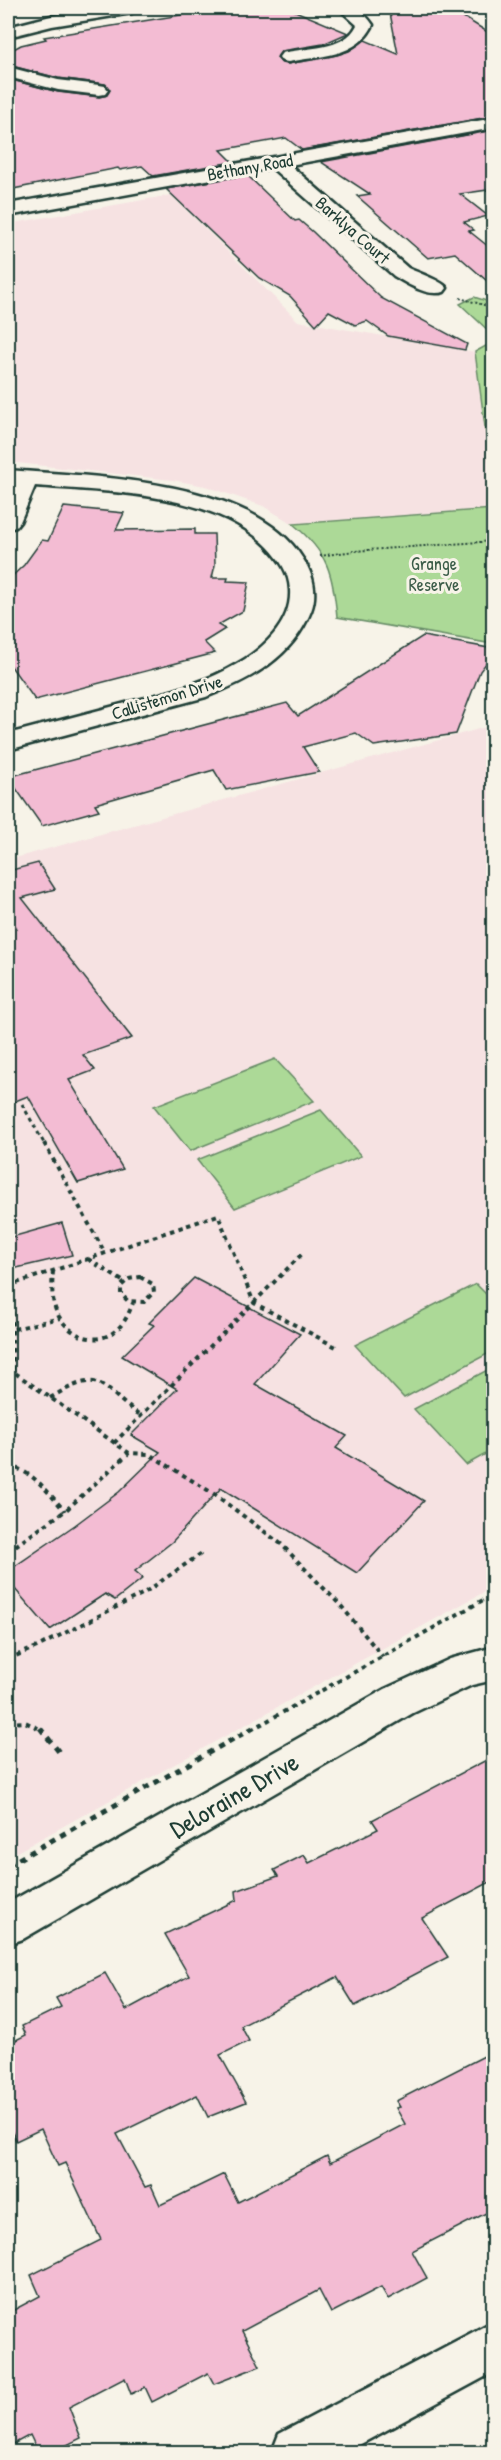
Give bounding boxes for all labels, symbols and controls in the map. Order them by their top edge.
street label: Bethany Road [205,147,295,187]
street label: Barklya Court [310,191,396,270]
park label: Grange Reserve [409,551,459,597]
street label: Callistemon Drive [109,668,225,726]
street label: Deloraine Drive [163,1744,305,1846]

